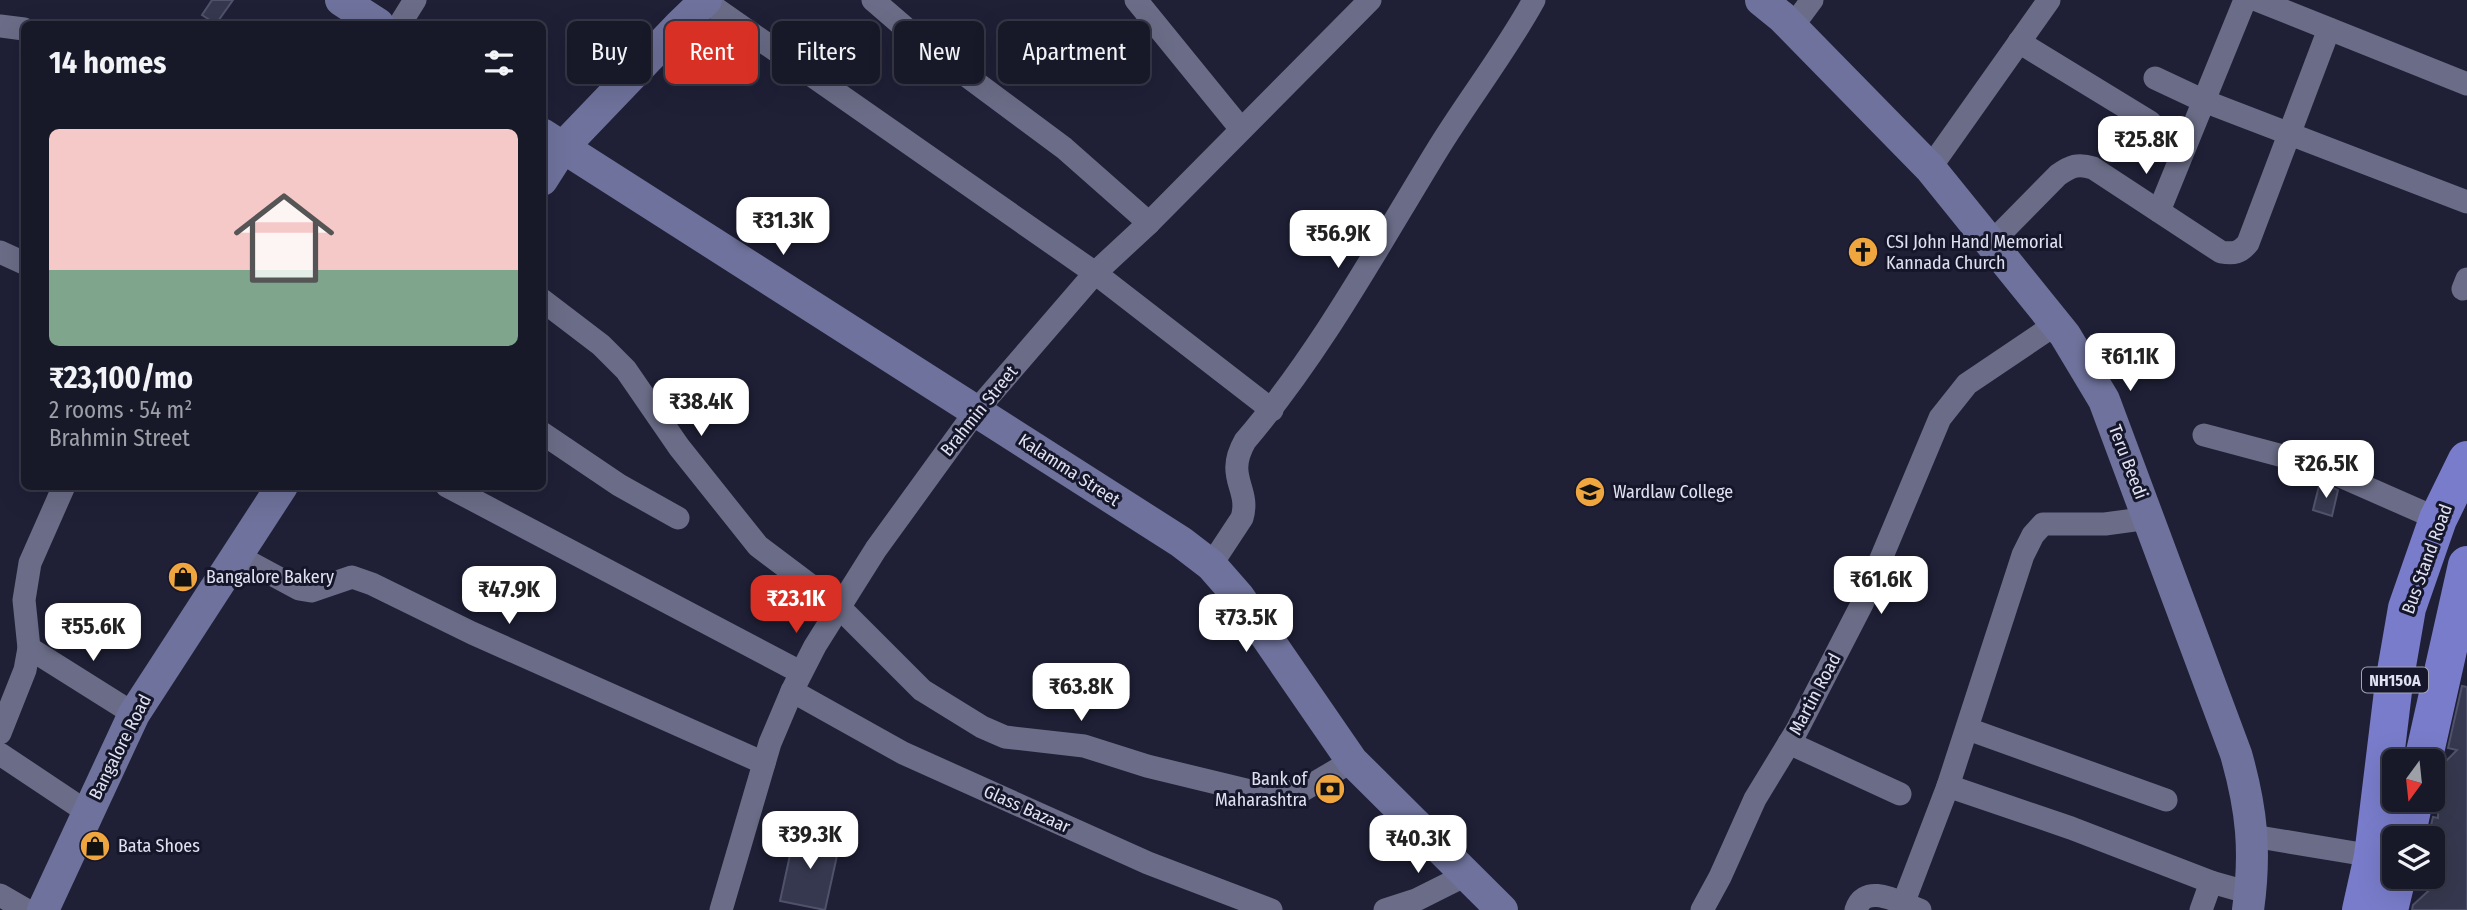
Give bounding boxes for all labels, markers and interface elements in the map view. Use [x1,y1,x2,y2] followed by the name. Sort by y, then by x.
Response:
[567,21,651,84] chip: Buy
[665,21,758,84] chip: Rent
[772,21,880,84] chip: Filters
[894,21,984,84] chip: New
[998,21,1150,84] chip: Apartment
[480,44,518,82] icon: filters
[49,45,166,81] text: 14 homes
[2089,116,2203,176] pin: ₹25.8K
[2114,125,2178,153] text: ₹25.8K
[221,175,347,301] icon: home
[726,198,840,257] pin: ₹31.3K
[752,206,814,234] text: ₹31.3K
[1281,210,1395,270] pin: ₹56.9K
[1306,219,1370,247] text: ₹56.9K
[1886,231,2063,274] place label: CSI John Hand Memorial Kannada Church
[1846,235,1880,269] church icon: CSI John Hand Memorial Kannada Church
[2073,334,2187,393] pin: ₹61.1K
[2101,342,2159,370] text: ₹61.1K
[49,360,193,396] text: ₹23,100/mo
[936,361,1022,461] street label: Brahmin Street
[644,378,758,438] pin: ₹38.4K
[669,387,733,415] text: ₹38.4K
[49,396,192,424] text: 2 rooms · 54 m²
[2104,422,2152,502] street label: Teru Beedi
[49,424,190,452] text: Brahmin Street
[1014,429,1124,511] street label: Kalamma Street
[2269,440,2383,500] pin: ₹26.5K
[2294,449,2358,477] text: ₹26.5K
[1573,475,1607,509] school or university icon: Wardlaw College
[1613,481,1733,503] place label: Wardlaw College
[2397,501,2457,617] street label: Bus Stand Road
[1824,556,1938,616] pin: ₹61.6K
[166,560,200,594] shop icon: Bangalore Bakery
[1850,565,1912,593] text: ₹61.6K
[206,566,334,588] place label: Bangalore Bakery
[452,566,566,626] pin: ₹47.9K
[478,575,540,603] text: ₹47.9K
[739,576,853,635] pin: ₹23.1K
[767,584,825,612] text: ₹23.1K
[1189,594,1303,654] pin: ₹73.5K
[1215,603,1277,631] text: ₹73.5K
[36,604,150,663] pin: ₹55.6K
[61,612,125,640] text: ₹55.6K
[1784,649,1846,739] street label: Martin Road
[1024,664,1138,723] pin: ₹63.8K
[2362,667,2428,692] road number: NH150A
[1049,672,1113,700] text: ₹63.8K
[84,691,156,803] street label: Bangalore Road
[2382,749,2445,812] north arrow
[2382,749,2445,889] map controls
[1215,768,1308,811] place label: Bank of Maharashtra
[1313,772,1347,806] bank icon: Bank of Maharashtra
[980,780,1074,838] street label: Glass Bazaar
[753,812,867,871] pin: ₹39.3K
[1361,816,1475,875] pin: ₹40.3K
[778,820,842,848] text: ₹39.3K
[1385,824,1451,852] text: ₹40.3K
[2382,826,2445,889] button: layers
[78,829,112,863] shop icon: Bata Shoes
[118,835,200,857] place label: Bata Shoes

